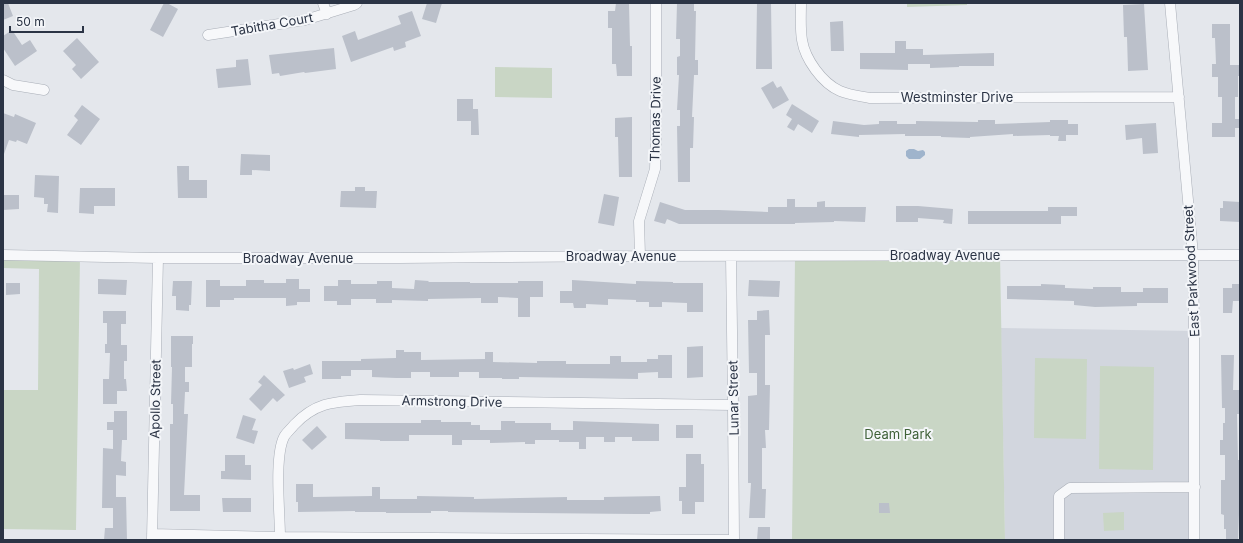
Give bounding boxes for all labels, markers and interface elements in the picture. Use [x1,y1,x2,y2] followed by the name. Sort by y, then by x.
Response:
[10,8,83,34] scale bar
[230,9,314,39] street label: Tabitha Court
[16,14,45,29] text: 50 m
[646,76,664,162] street label: Thomas Drive
[901,89,1013,105] street label: Westminster Drive
[1180,205,1202,337] street label: East Parkwood Street
[890,247,1000,263] street label: Broadway Avenue
[566,248,676,264] street label: Broadway Avenue
[243,250,353,266] street label: Broadway Avenue
[146,359,164,439] street label: Apollo Street
[724,360,742,436] street label: Lunar Street
[402,392,502,410] street label: Armstrong Drive
[864,426,932,442] park label: Deam Park

